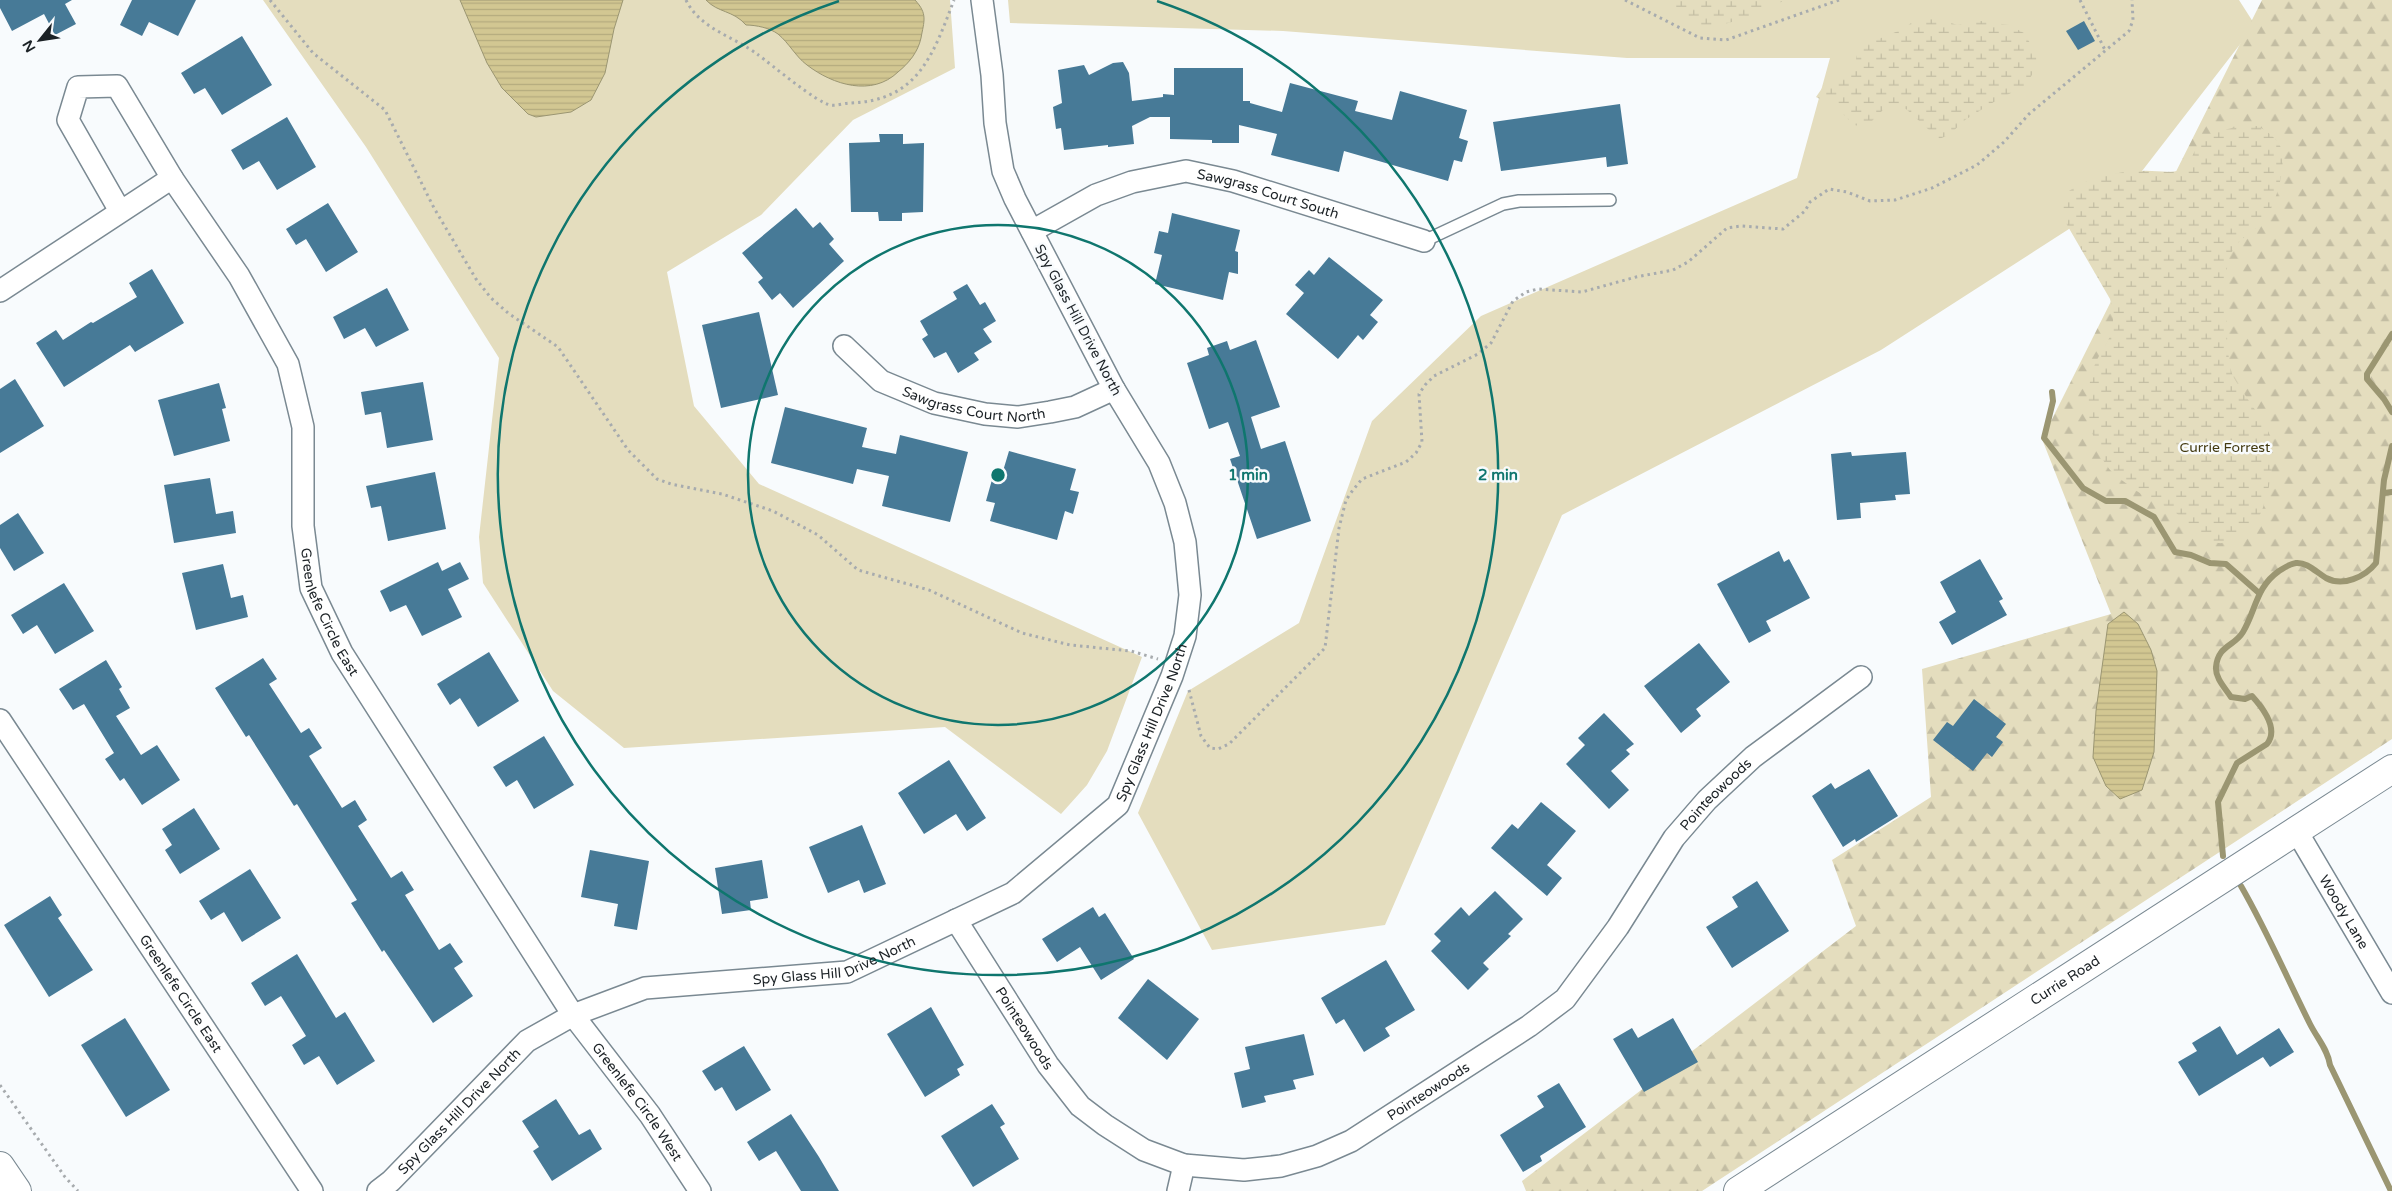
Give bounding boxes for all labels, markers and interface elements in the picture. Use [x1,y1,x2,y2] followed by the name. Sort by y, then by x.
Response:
[15,15,65,65] north arrow
[19,37,39,55] text: N
[1196,165,1341,222] street label: Sawgrass Court South
[1031,241,1125,399] street label: Spy Glass Hill Drive North
[900,382,1047,425] street label: Sawgrass Court North
[2180,439,2271,456] park label: Currie Forrest
[989,466,1007,484] centre of rings
[1228,466,1268,484] text: 1 min
[1478,466,1518,484] text: 2 min
[297,547,363,680] street label: Greenlefe Circle East
[1112,641,1191,804] street label: Spy Glass Hill Drive North
[1676,754,1755,834] street label: Pointeowoods
[2316,872,2373,952] street label: Woody Lane
[136,931,227,1056] street label: Greenlefe Circle East
[752,932,918,988] street label: Spy Glass Hill Drive North
[2027,951,2103,1009] street label: Currie Road
[992,983,1057,1073] street label: Pointeowoods
[589,1039,687,1165] street label: Greenlefe Circle West
[394,1044,524,1178] street label: Spy Glass Hill Drive North
[1384,1058,1473,1124] street label: Pointeowoods

